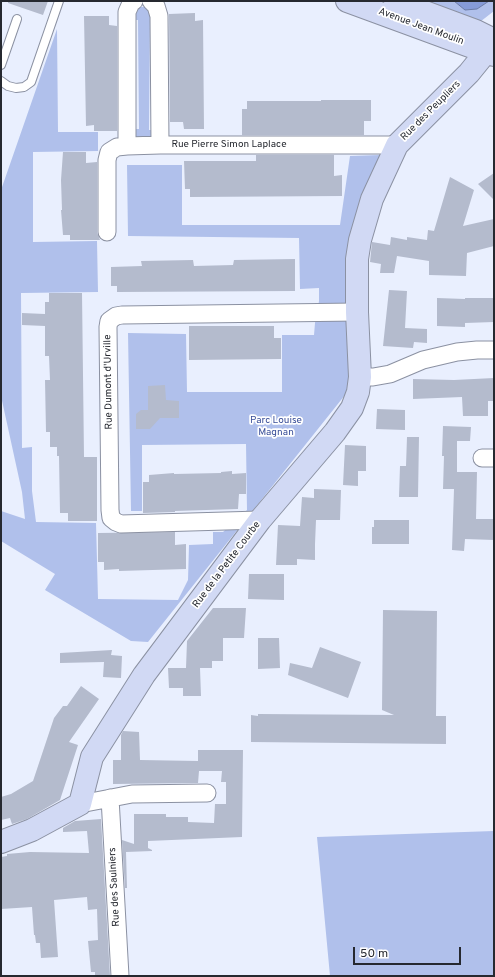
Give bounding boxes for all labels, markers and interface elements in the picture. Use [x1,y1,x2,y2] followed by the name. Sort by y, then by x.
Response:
[377,6,465,48] street label: Avenue Jean Moulin
[398,78,464,144] street label: Rue des Peupliers
[171,139,287,151] street label: Rue Pierre Simon Laplace
[102,334,116,430] street label: Rue Dumont d'Urville
[250,415,302,438] park label: Parc Louise Magnan
[191,519,263,611] street label: Rue de la Petite Courbe
[107,847,123,927] street label: Rue des Saulniers
[355,939,463,965] scale bar
[360,946,388,962] text: 50 m

